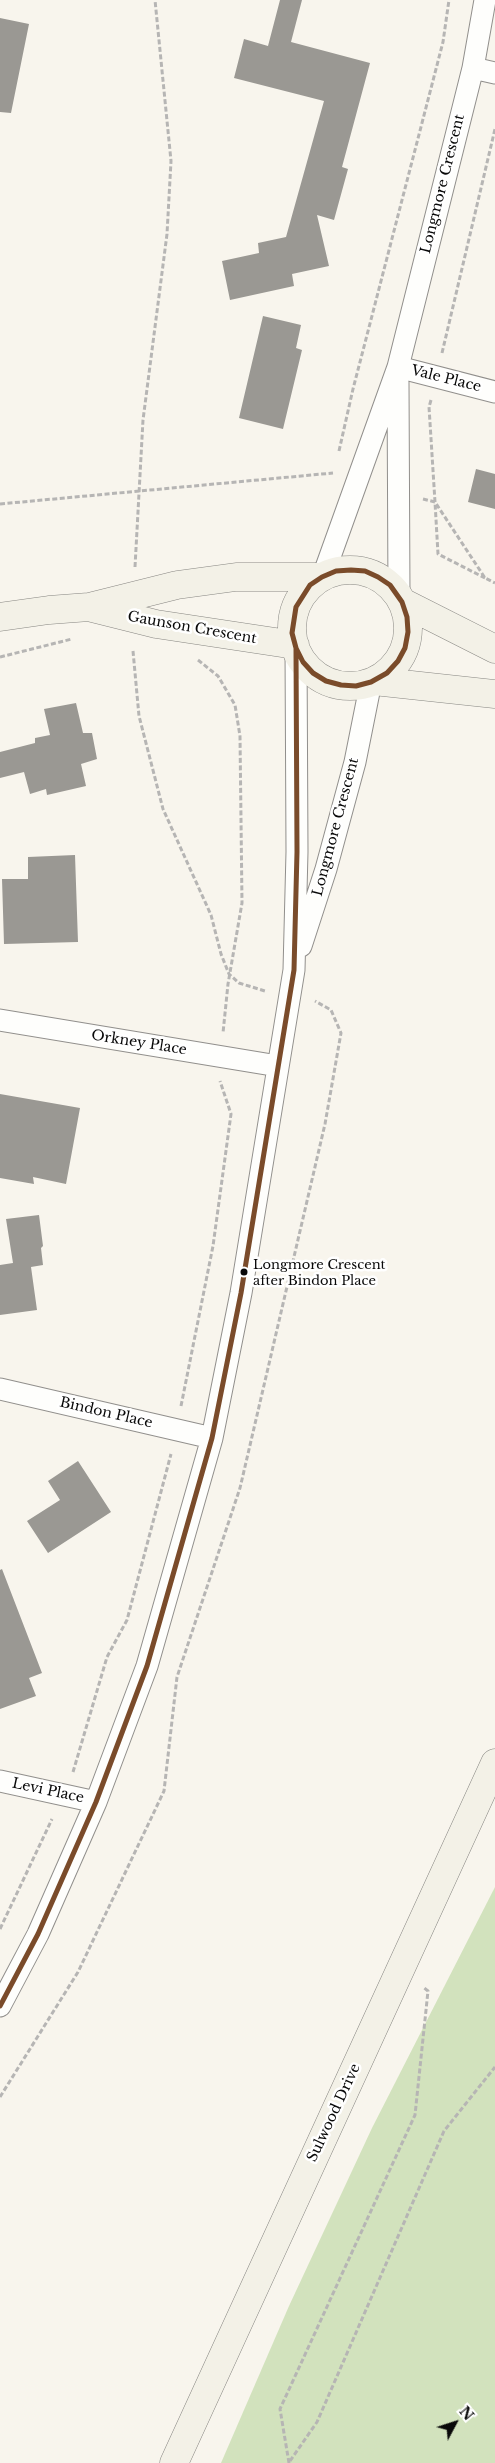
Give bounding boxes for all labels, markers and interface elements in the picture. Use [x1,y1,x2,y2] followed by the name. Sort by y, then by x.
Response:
[418,113,468,255] street label: Longmore Crescent
[409,362,483,396] street label: Vale Place
[126,608,258,648] street label: Gaunson Crescent
[309,756,363,898] street label: Longmore Crescent
[90,1027,188,1059] street label: Orkney Place
[253,1257,386,1288] place label: Longmore Crescent after Bindon Place
[239,1267,249,1277] marker: Longmore Crescent after Bindon Place
[58,1394,154,1432] street label: Bindon Place
[11,1775,85,1807] street label: Levi Place
[304,2061,364,2165] street label: Sulwood Drive
[430,2398,480,2448] north arrow
[455,2403,478,2424] text: N

